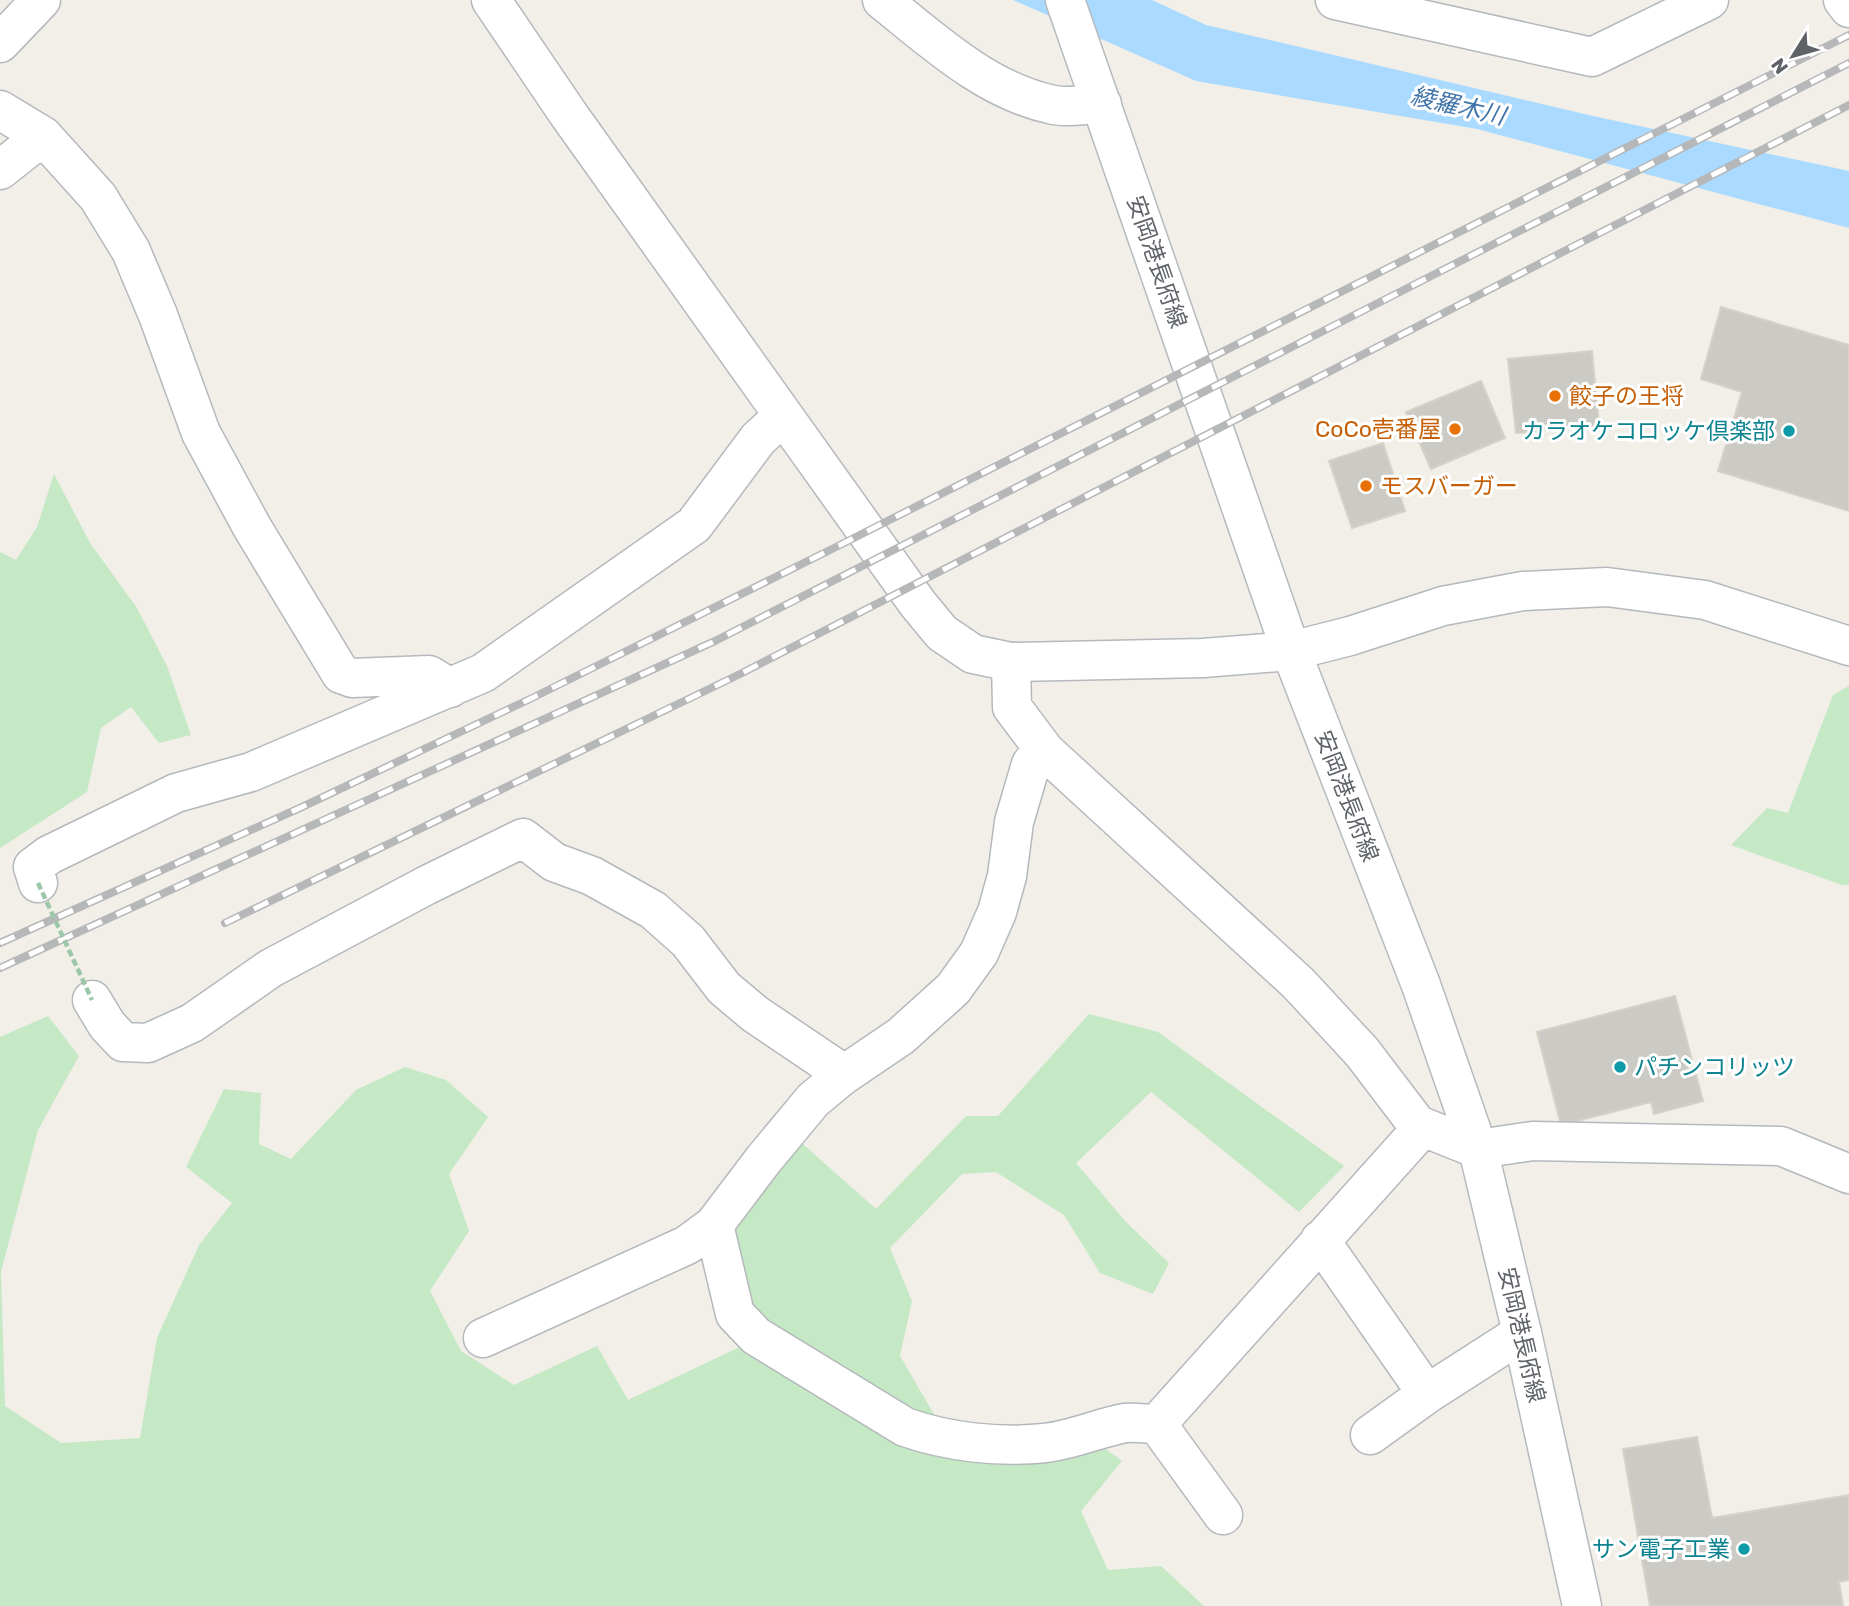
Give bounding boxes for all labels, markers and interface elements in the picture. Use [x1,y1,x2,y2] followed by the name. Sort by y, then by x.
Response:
[1758,21,1828,91] north arrow
[1767,54,1793,78] text: N
[1408,82,1511,131] water label: 綾羅木川
[1121,192,1193,332] street label: 安岡港長府線
[1569,382,1684,410] place label: 餃子の王将
[1547,388,1563,404] marker: 餃子の王将
[1315,415,1441,443] place label: CoCo壱番屋
[1522,417,1775,445] place label: カラオケコロッケ倶楽部
[1447,421,1463,437] marker: CoCo壱番屋
[1781,423,1797,439] marker: カラオケコロッケ倶楽部
[1380,472,1518,500] place label: モスバーガー
[1358,478,1374,494] marker: モスバーガー
[1309,727,1385,865] street label: 安岡港長府線
[1634,1053,1795,1081] place label: パチンコリッツ
[1612,1059,1628,1075] marker: パチンコリッツ
[1493,1265,1551,1405] street label: 安岡港長府線
[1592,1535,1730,1563] place label: サン電子工業
[1736,1541,1752,1557] marker: サン電子工業

